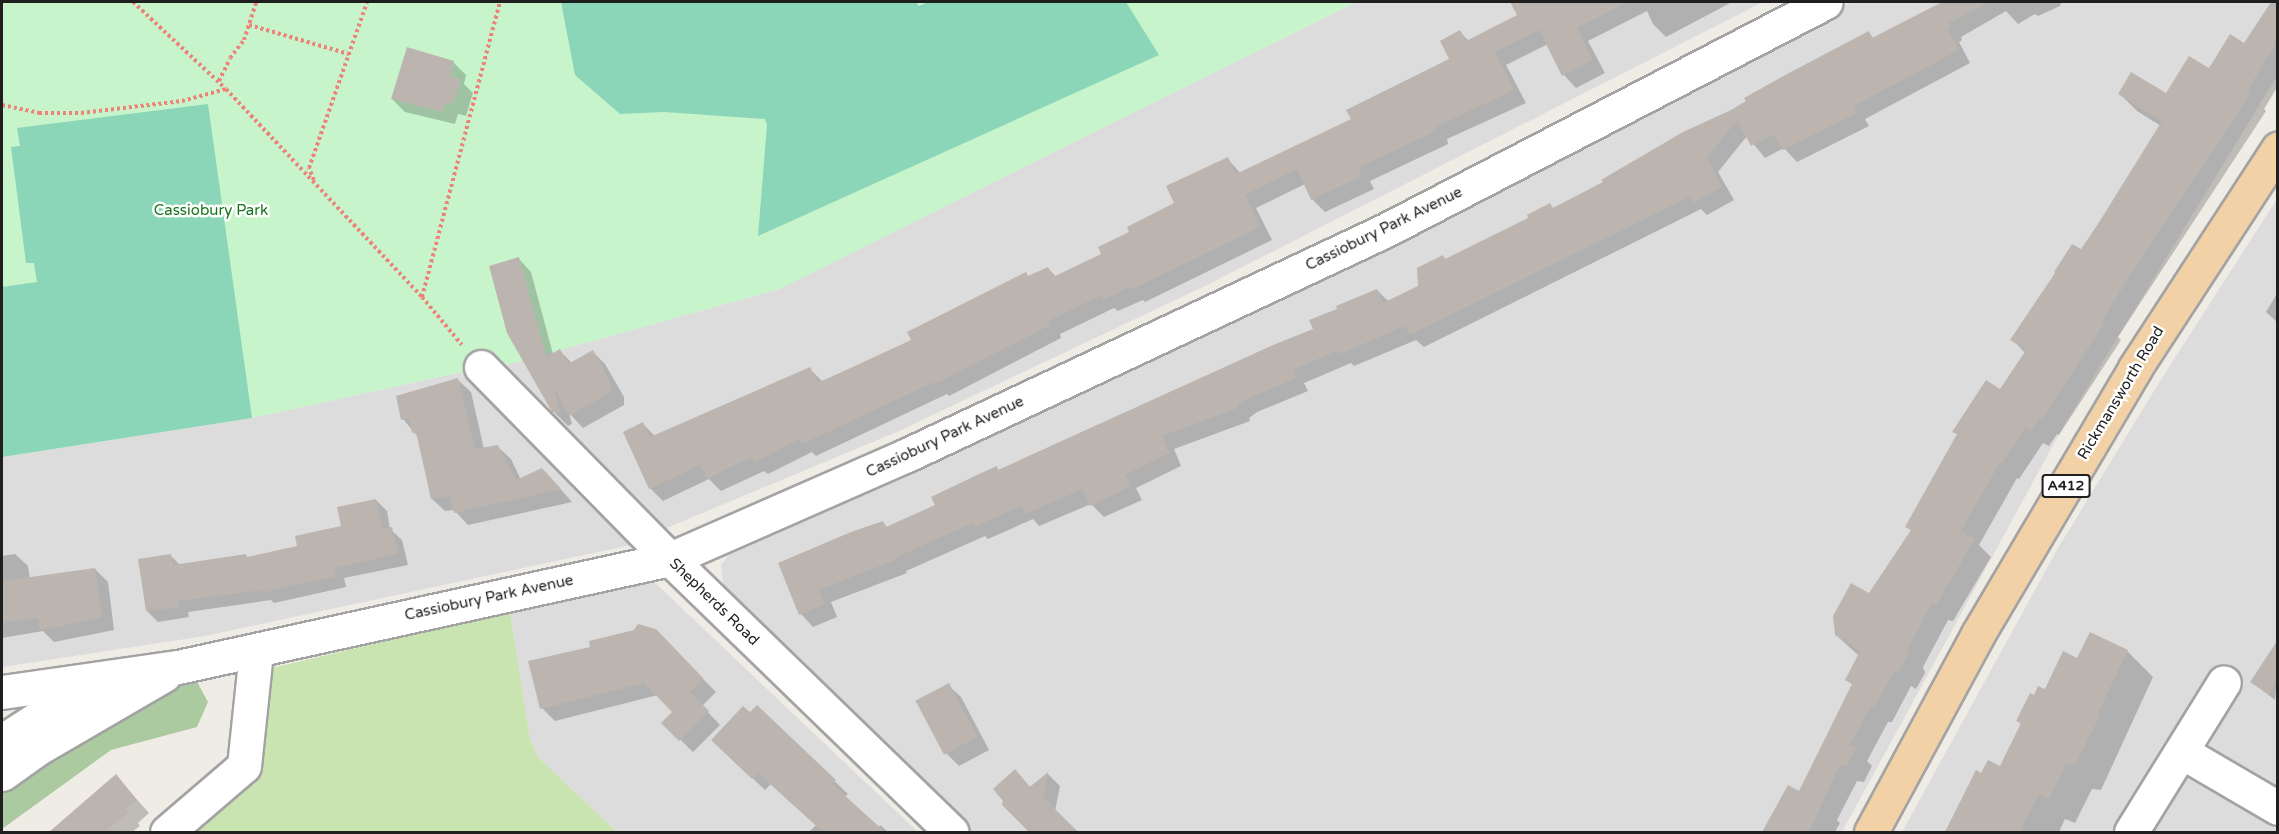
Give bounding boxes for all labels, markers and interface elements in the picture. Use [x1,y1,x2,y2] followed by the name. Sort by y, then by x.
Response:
[1303,183,1465,275] street label: Cassiobury Park Avenue
[154,202,268,220] park label: Cassiobury Park
[2074,323,2168,463] street label: Rickmansworth Road
[863,392,1027,482] street label: Cassiobury Park Avenue
[2040,475,2092,497] road number: A412
[665,555,763,649] street label: Shepherds Road
[403,571,575,625] street label: Cassiobury Park Avenue

